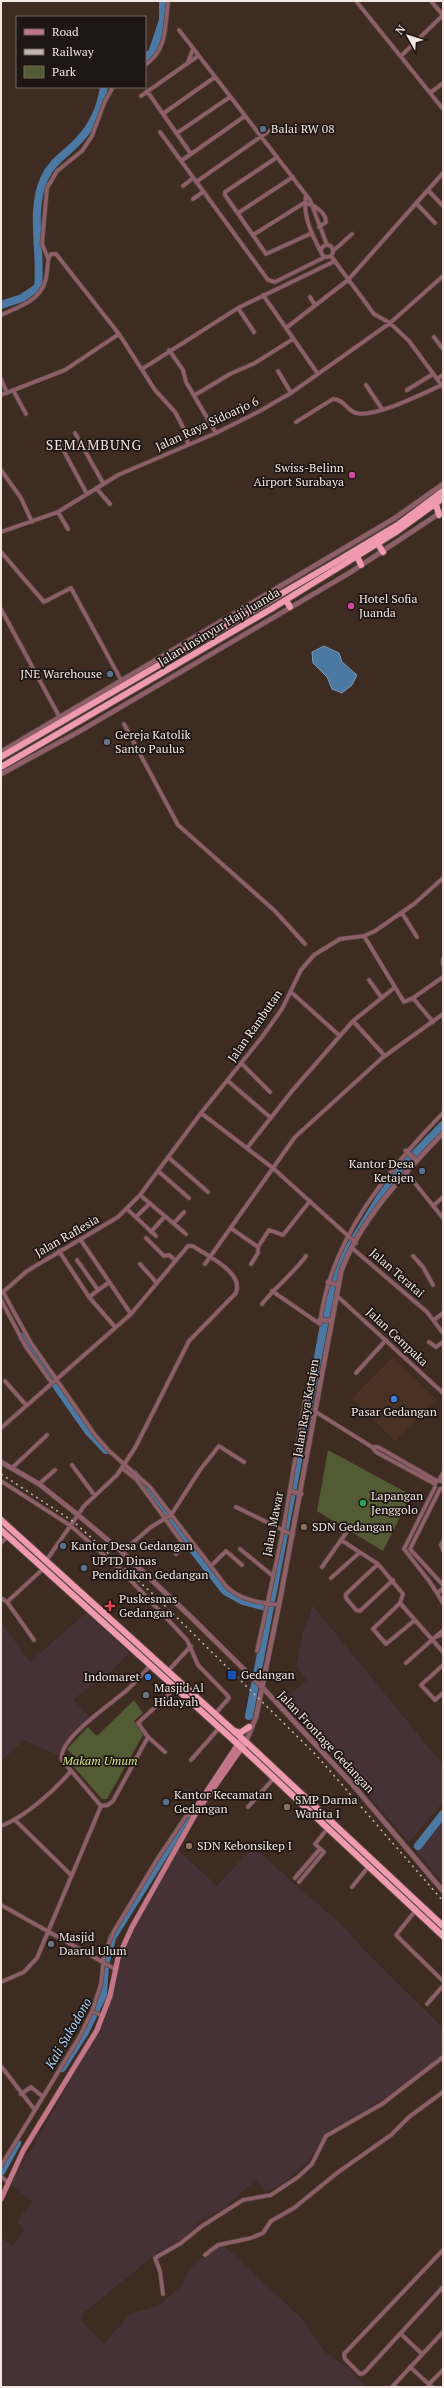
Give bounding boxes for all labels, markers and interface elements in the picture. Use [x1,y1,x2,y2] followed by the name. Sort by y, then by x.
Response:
[16,16,146,88] legend
[388,16,428,56] north arrow
[392,22,409,37] text: N
[52,24,79,39] text: Road
[52,44,95,59] text: Railway
[52,64,77,79] text: Park
[271,121,335,136] place label: Balai RW 08
[258,124,268,134] marker: Balai RW 08
[153,393,261,454] street label: Jalan Raya Sidoarjo 6
[46,435,142,454] district label: SEMAMBUNG
[253,460,344,489] place label: Swiss-Belinn Airport Surabaya
[347,470,357,480] marker: Swiss-Belinn Airport Surabaya
[155,584,282,669] street label: Jalan Insinyur Haji Juanda
[359,591,418,620] place label: Hotel Sofia Juanda
[346,601,356,611] marker: Hotel Sofia Juanda
[20,666,102,681] place label: JNE Warehouse
[105,669,115,679] marker: JNE Warehouse
[115,727,191,756] place label: Gereja Katolik Santo Paulus
[102,737,112,747] marker: Gereja Katolik Santo Paulus
[224,987,285,1065] street label: Jalan Rambutan
[349,1156,414,1185] place label: Kantor Desa Ketajen
[417,1166,427,1176] marker: Kantor Desa Ketajen
[32,1211,102,1260] street label: Jalan Raflesia
[367,1245,428,1301] street label: Jalan Teratai
[363,1304,431,1369] street label: Jalan Cempaka
[290,1358,321,1458] street label: Jalan Raya Ketajen
[389,1394,399,1404] marker: Pasar Gedangan
[351,1404,437,1419] place label: Pasar Gedangan
[371,1488,423,1517] place label: Lapangan Jenggolo
[259,1490,286,1558] street label: Jalan Mawar
[358,1498,368,1508] marker: Lapangan Jenggolo
[312,1519,392,1534] place label: SDN Gedangan
[299,1522,309,1532] marker: SDN Gedangan
[71,1538,193,1553] place label: Kantor Desa Gedangan
[58,1541,68,1551] marker: Kantor Desa Gedangan
[92,1553,208,1582] place label: UPTD Dinas Pendidikan Gedangan
[79,1563,89,1573] marker: UPTD Dinas Pendidikan Gedangan
[119,1591,177,1620] place label: Puskesmas Gedangan
[104,1600,116,1612] marker: Puskesmas Gedangan
[241,1667,295,1682] place label: Gedangan
[84,1669,141,1684] place label: Indomaret
[226,1669,238,1681] marker: Gedangan
[143,1672,153,1682] marker: Indomaret
[154,1680,204,1709] place label: Masjid Al Hidayah
[275,1687,378,1796] street label: Jalan Frontage Gedangan
[141,1690,151,1700] marker: Masjid Al Hidayah
[62,1753,137,1768] park label: Makam Umum
[174,1787,272,1816] place label: Kantor Kecamatan Gedangan
[295,1792,358,1821] place label: SMP Darma Wanita I
[161,1797,171,1807] marker: Kantor Kecamatan Gedangan
[282,1802,292,1812] marker: SMP Darma Wanita I
[197,1838,292,1853] place label: SDN Kebonsikep I
[184,1841,194,1851] marker: SDN Kebonsikep I
[59,1929,127,1958] place label: Masjid Daarul Ulum
[46,1939,56,1949] marker: Masjid Daarul Ulum
[40,1994,96,2073] water label: Kali Sukodono

